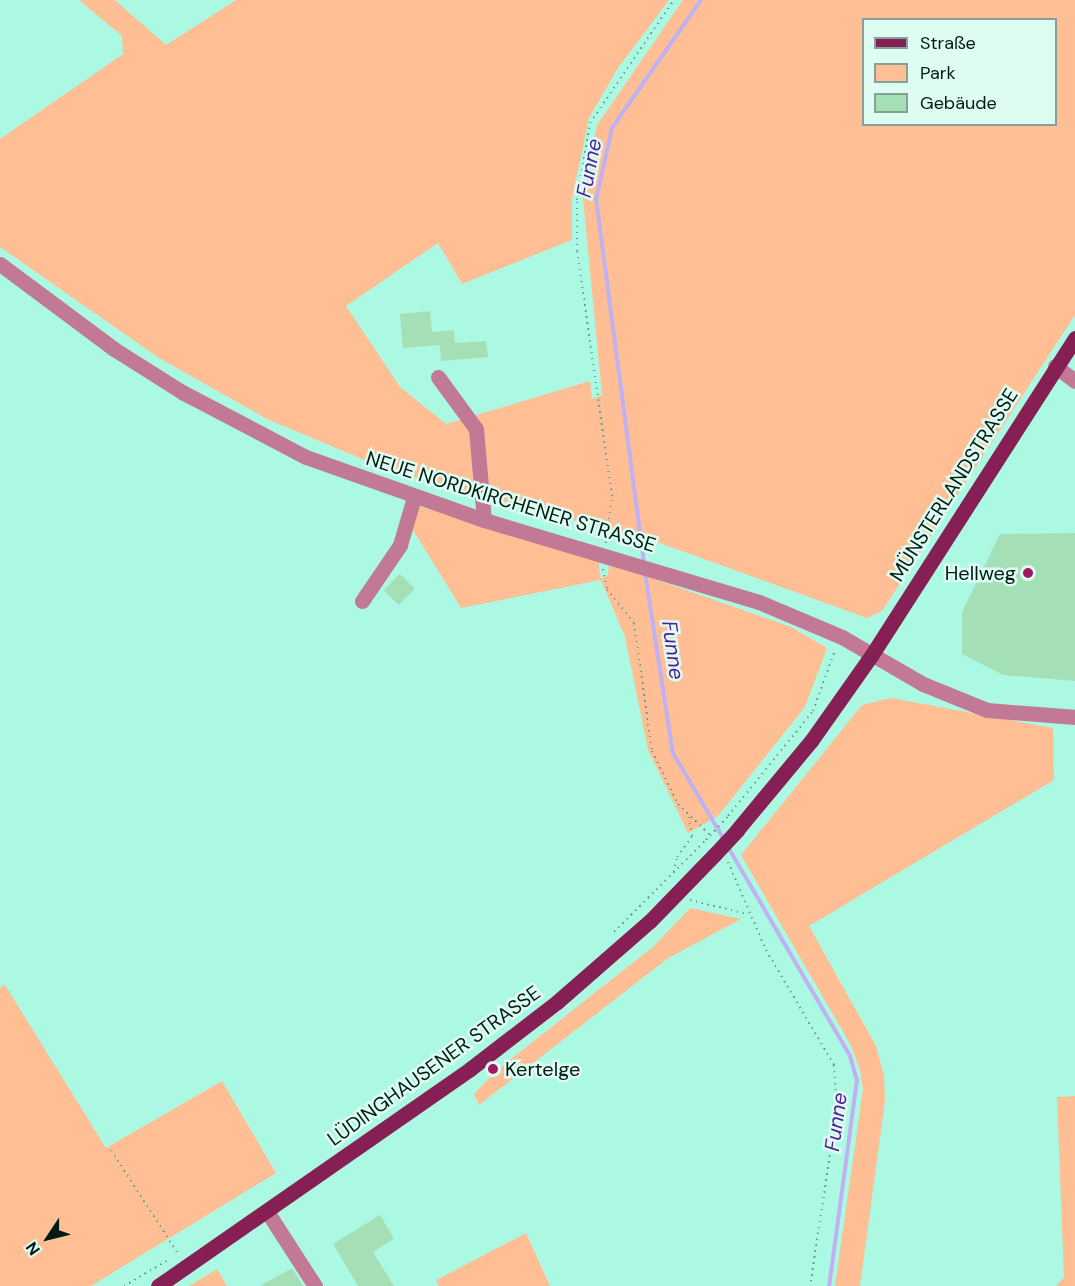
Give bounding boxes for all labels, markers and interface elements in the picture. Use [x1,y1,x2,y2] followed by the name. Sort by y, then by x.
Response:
[862,18,1057,126] legend
[920,31,976,55] text: Straße
[920,61,956,85] text: Park
[920,91,997,115] text: Gebäude
[571,137,607,199] water label: Funne
[885,384,1023,586] street label: MÜNSTERLANDSTRASSE
[363,446,659,558] street label: NEUE NORDKIRCHENER STRASSE
[945,561,1016,585] place label: Hellweg
[1021,566,1035,580] marker: Hellweg
[656,619,690,681] water label: Funne
[323,981,545,1151] street label: LÜDINGHAUSENER STRASSE
[505,1057,580,1081] place label: Kertelge
[486,1062,500,1076] marker: Kertelge
[819,1091,853,1153] water label: Funne
[18,1208,78,1268] north arrow
[21,1238,45,1259] text: N

